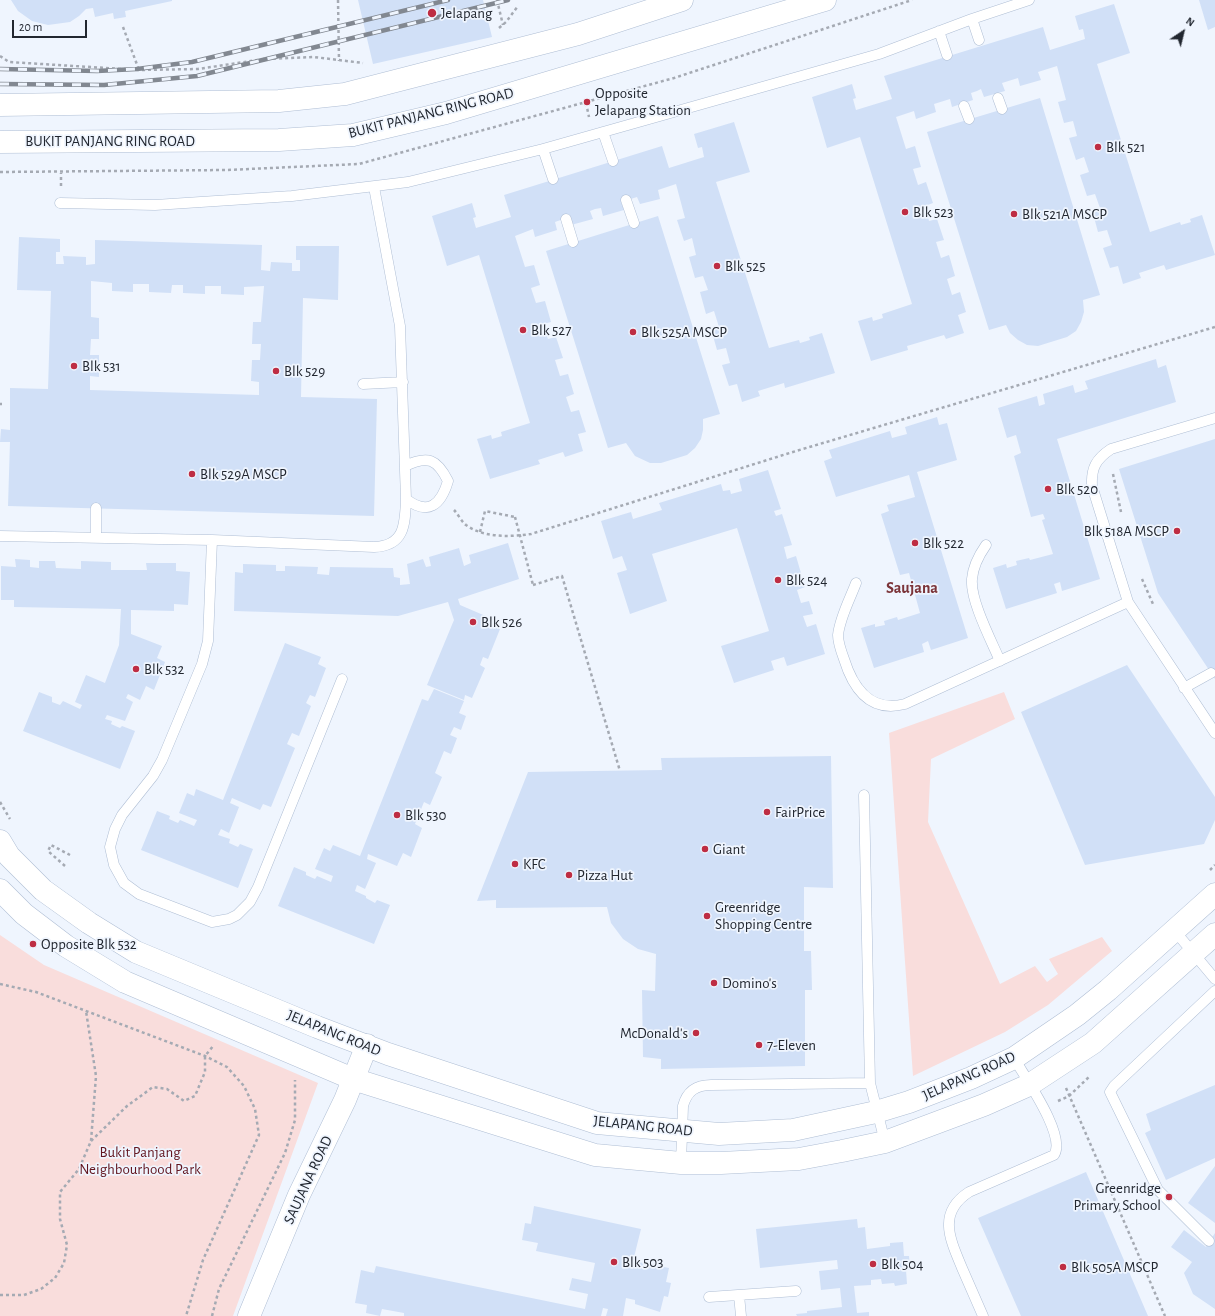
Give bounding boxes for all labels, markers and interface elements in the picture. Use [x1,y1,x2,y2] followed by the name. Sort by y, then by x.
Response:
[441,4,492,22] place label: Jelapang
[426,7,438,19] marker: Jelapang
[14,12,89,38] scale bar
[1163,12,1203,52] north arrow
[1184,15,1196,28] text: N
[19,21,42,33] text: 20 m
[346,84,516,142] street label: BUKIT PANJANG RING ROAD
[595,84,691,119] place label: Opposite Jelapang Station
[582,97,592,107] marker: Opposite Jelapang Station
[25,132,195,150] street label: BUKIT PANJANG RING ROAD
[1106,138,1145,156] place label: Blk 521
[1093,142,1103,152] marker: Blk 521
[913,203,953,221] place label: Blk 523
[1022,205,1107,223] place label: Blk 521A MSCP
[900,207,910,217] marker: Blk 523
[1009,209,1019,219] marker: Blk 521A MSCP
[725,257,765,275] place label: Blk 525
[712,261,722,271] marker: Blk 525
[531,321,571,339] place label: Blk 527
[641,323,727,341] place label: Blk 525A MSCP
[518,325,528,335] marker: Blk 527
[628,327,638,337] marker: Blk 525A MSCP
[82,357,121,375] place label: Blk 531
[69,361,79,371] marker: Blk 531
[284,362,325,380] place label: Blk 529
[271,366,281,376] marker: Blk 529
[200,465,287,483] place label: Blk 529A MSCP
[187,469,197,479] marker: Blk 529A MSCP
[1056,480,1098,498] place label: Blk 520
[1043,484,1053,494] marker: Blk 520
[1084,522,1169,540] place label: Blk 518A MSCP
[1172,526,1182,536] marker: Blk 518A MSCP
[923,534,964,552] place label: Blk 522
[910,538,920,548] marker: Blk 522
[786,571,827,589] place label: Blk 524
[773,575,783,585] marker: Blk 524
[886,578,938,598] district label: Saujana
[481,613,522,631] place label: Blk 526
[468,617,478,627] marker: Blk 526
[144,660,184,678] place label: Blk 532
[131,664,141,674] marker: Blk 532
[775,803,825,821] place label: FairPrice
[405,806,446,824] place label: Blk 530
[762,807,772,817] marker: FairPrice
[392,810,402,820] marker: Blk 530
[713,840,745,858] place label: Giant
[700,844,710,854] marker: Giant
[523,855,545,873] place label: KFC
[510,859,520,869] marker: KFC
[577,866,633,884] place label: Pizza Hut
[564,870,574,880] marker: Pizza Hut
[715,898,812,933] place label: Greenridge Shopping Centre
[702,911,712,921] marker: Greenridge Shopping Centre
[41,935,137,953] place label: Opposite Blk 532
[28,939,38,949] marker: Opposite Blk 532
[722,974,777,992] place label: Domino's
[709,978,719,988] marker: Domino's
[284,1006,384,1060] street label: JELAPANG ROAD
[620,1024,688,1042] place label: McDonald's
[691,1028,701,1038] marker: McDonald's
[767,1036,816,1054] place label: 7-Eleven
[754,1040,764,1050] marker: 7-Eleven
[920,1047,1018,1105] street label: JELAPANG ROAD
[592,1112,694,1140] street label: JELAPANG ROAD
[280,1133,336,1227] street label: SAUJANA ROAD
[79,1143,201,1178] park label: Bukit Panjang Neighbourhood Park
[1073,1179,1161,1214] place label: Greenridge Primary School
[1164,1192,1174,1202] marker: Greenridge Primary School
[622,1253,663,1271] place label: Blk 503
[881,1255,923,1273] place label: Blk 504
[609,1257,619,1267] marker: Blk 503
[1071,1258,1158,1276] place label: Blk 505A MSCP
[868,1259,878,1269] marker: Blk 504
[1058,1262,1068,1272] marker: Blk 505A MSCP

